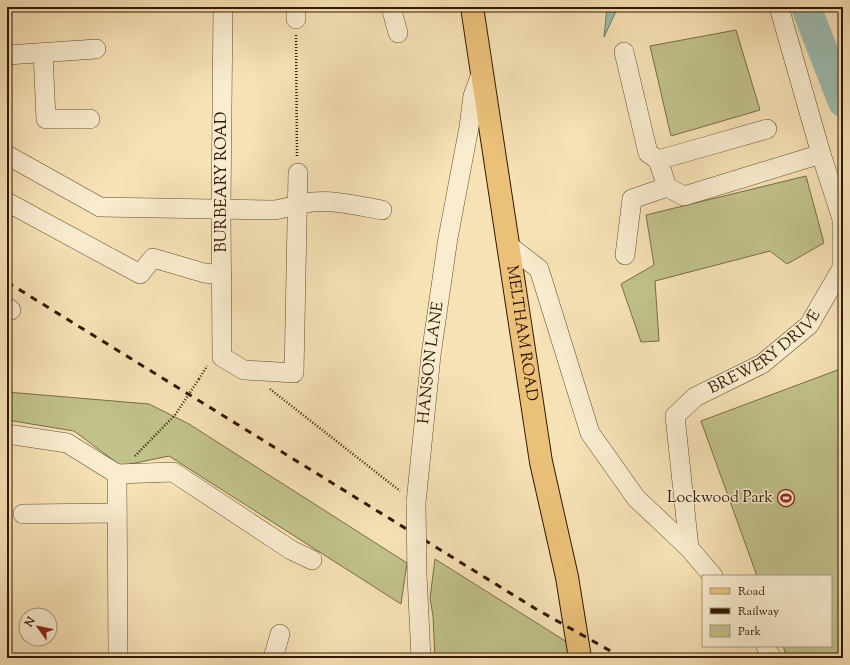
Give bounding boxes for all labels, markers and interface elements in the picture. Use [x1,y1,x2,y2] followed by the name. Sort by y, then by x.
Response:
[211,111,234,253] street label: BURBEARY ROAD
[500,264,543,403] street label: MELTHAM ROAD
[413,300,450,425] street label: HANSON LANE
[705,306,827,400] street label: BREWERY DRIVE
[667,487,773,510] place label: Lockwood Park
[776,488,796,508] sports icon: Lockwood Park
[702,575,832,647] legend
[738,583,765,601] text: Road
[738,603,779,621] text: Railway
[18,607,58,647] north arrow
[21,614,40,631] text: N
[738,623,761,641] text: Park

